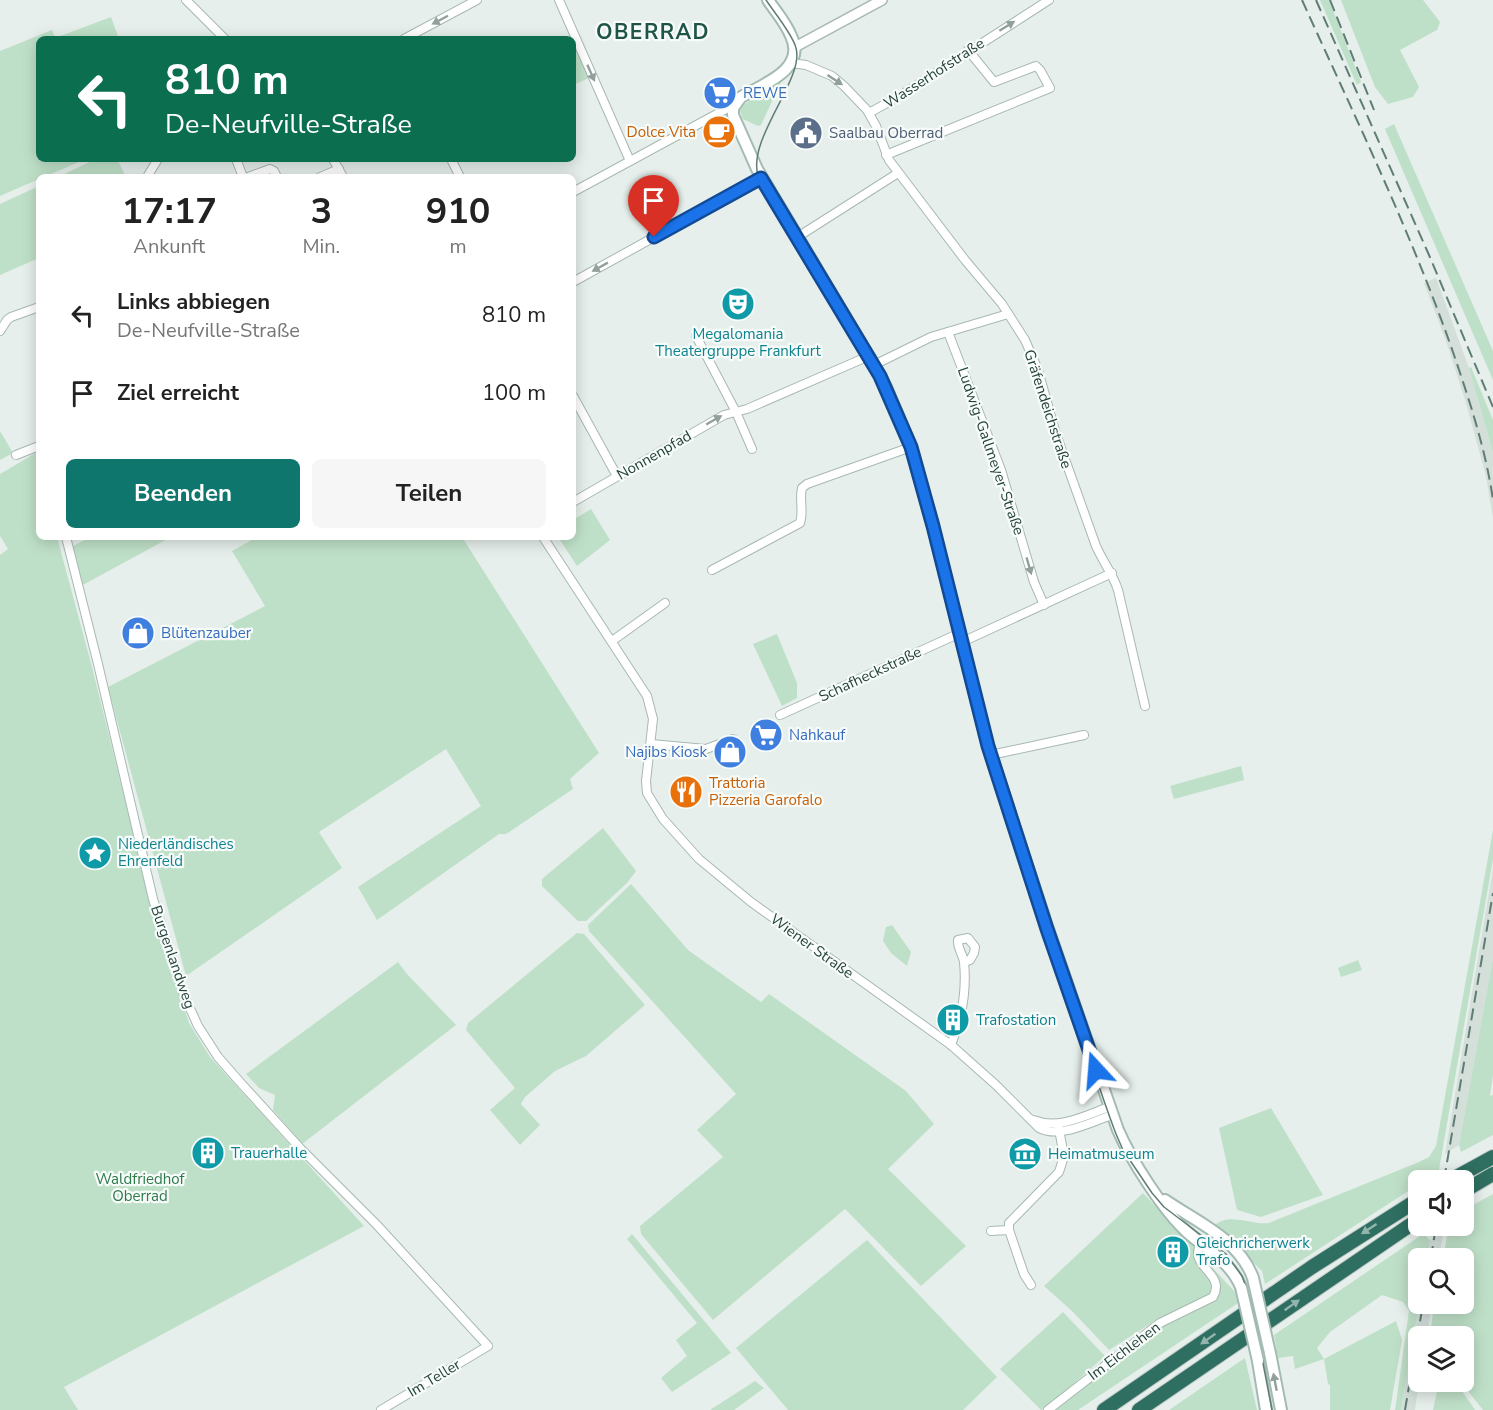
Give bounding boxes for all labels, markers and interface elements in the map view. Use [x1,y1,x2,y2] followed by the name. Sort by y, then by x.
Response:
[432,15,449,24] one-way arrow
[596,18,710,46] district label: OBERRAD
[999,20,1015,32] one-way arrow
[880,33,988,113] street label: Wasserhofstraße
[165,52,289,109] text: 810 m
[66,60,144,138] icon: left
[586,64,596,82] one-way arrow
[827,74,844,85] one-way arrow
[702,75,738,111] supermarket icon: REWE
[743,83,787,103] place label: REWE
[165,106,412,143] text: De-Neufville-Straße
[701,114,737,150] cafe icon: Dolce Vita
[788,115,824,151] public building icon: Saalbau Oberrad
[627,122,696,142] place label: Dolce Vita
[829,123,943,143] place label: Saalbau Oberrad
[628,175,679,237] pin
[637,184,670,217] icon: arrive
[122,187,217,236] text: 17:17
[310,187,332,236] text: 3
[426,187,490,236] text: 910
[133,233,205,260] text: Ankunft
[302,233,340,260] text: Min.
[449,233,467,260] text: m
[591,262,608,272] one-way arrow
[720,286,756,322] theatre icon: Megalomania Theatergruppe Frankfurt
[117,287,270,317] text: Links abbiegen
[66,299,99,332] icon: left
[482,300,546,330] text: 810 m
[117,317,300,344] text: De-Neufville-Straße
[655,324,822,361] place label: Megalomania Theatergruppe Frankfurt
[1019,347,1077,471] street label: Gräfendeichstraße
[953,364,1029,538] street label: Ludwig-Gallmeyer-Straße
[66,377,99,410] icon: arrive
[117,378,239,408] text: Ziel erreicht
[482,378,546,408] text: 100 m
[706,415,723,425] one-way arrow
[613,426,695,484] street label: Nonnenpfad
[66,459,300,528] button: Beenden
[312,459,546,528] button: Teilen
[1025,557,1034,575] one-way arrow
[120,615,156,651] shop icon: Blütenzauber
[161,623,252,643] place label: Blütenzauber
[815,641,925,707] street label: Schafheckstraße
[748,717,784,753] supermarket icon: Nahkauf
[789,725,846,745] place label: Nahkauf
[712,734,748,770] shop icon: Najibs Kiosk
[625,742,707,762] place label: Najibs Kiosk
[709,773,822,810] place label: Trattoria Pizzeria Garofalo
[668,774,704,810] restaurant icon: Trattoria Pizzeria Garofalo
[118,834,234,871] place label: Niederländisches Ehrenfeld
[77,835,113,871] place icon: Niederländisches Ehrenfeld
[146,903,200,1011] street label: Burgenlandweg
[766,909,858,983] street label: Wiener Straße
[935,1002,971,1038] building icon: Trafostation
[976,1010,1056,1030] place label: Trafostation
[1064,1038,1128,1102] position arrow
[190,1135,226,1171] building icon: Trauerhalle
[1007,1136,1043,1172] museum icon: Heimatmuseum
[231,1143,307,1163] place label: Trauerhalle
[1048,1144,1155,1164] place label: Heimatmuseum
[95,1169,186,1206] park label: Waldfriedhof Oberrad
[1408,1170,1474,1392] map controls
[1408,1170,1474,1236] button: sound
[1361,1224,1377,1235] one-way arrow
[1196,1233,1310,1270] place label: Gleichricherwerk Trafo
[1155,1234,1191,1270] building icon: Gleichricherwerk Trafo
[1408,1248,1474,1314] button: search
[1284,1300,1300,1311] one-way arrow
[1084,1317,1164,1385] street label: Im Eichlehen
[1408,1326,1474,1392] button: layers
[1200,1333,1216,1344] one-way arrow
[404,1354,465,1402] street label: Im Teller
[1270,1372,1279,1391] one-way arrow

